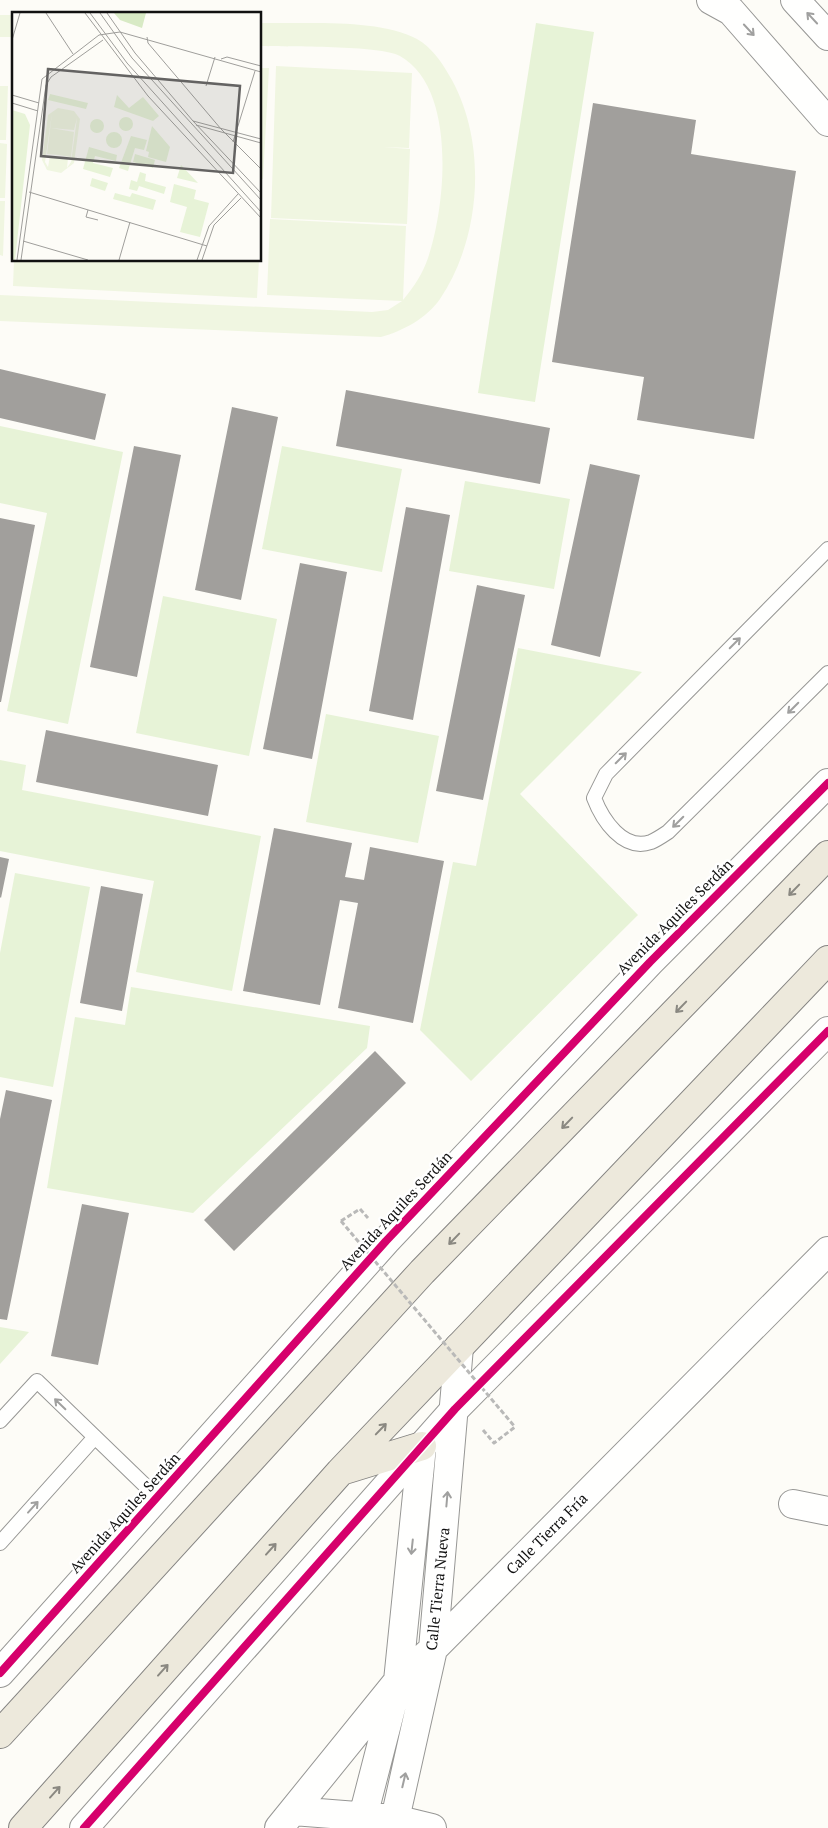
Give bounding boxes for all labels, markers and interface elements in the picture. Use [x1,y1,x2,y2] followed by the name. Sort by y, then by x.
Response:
[806,11,818,24] one-way arrow
[12,12,261,261] inset map
[743,24,755,37] one-way arrow
[729,637,741,649] one-way arrow
[788,701,800,713] one-way arrow
[615,752,627,764] one-way arrow
[672,816,684,828] one-way arrow
[612,854,737,979] street label: Avenida Aquiles Serdán
[788,884,800,896] one-way arrow
[675,1000,687,1013] one-way arrow
[561,1117,573,1129] one-way arrow
[335,1146,456,1274] street label: Avenida Aquiles Serdán
[448,1233,460,1246] one-way arrow
[54,1397,66,1410] one-way arrow
[375,1423,387,1435] one-way arrow
[65,1448,184,1577] street label: Avenida Aquiles Serdán
[501,1488,592,1578] street label: Calle Tierra Fría
[442,1492,452,1508] one-way arrow
[27,1500,38,1513] one-way arrow
[421,1526,453,1651] street label: Calle Tierra Nueva
[407,1539,417,1555] one-way arrow
[265,1542,277,1555] one-way arrow
[157,1664,169,1677] one-way arrow
[399,1773,409,1789] one-way arrow
[49,1785,61,1798] one-way arrow

